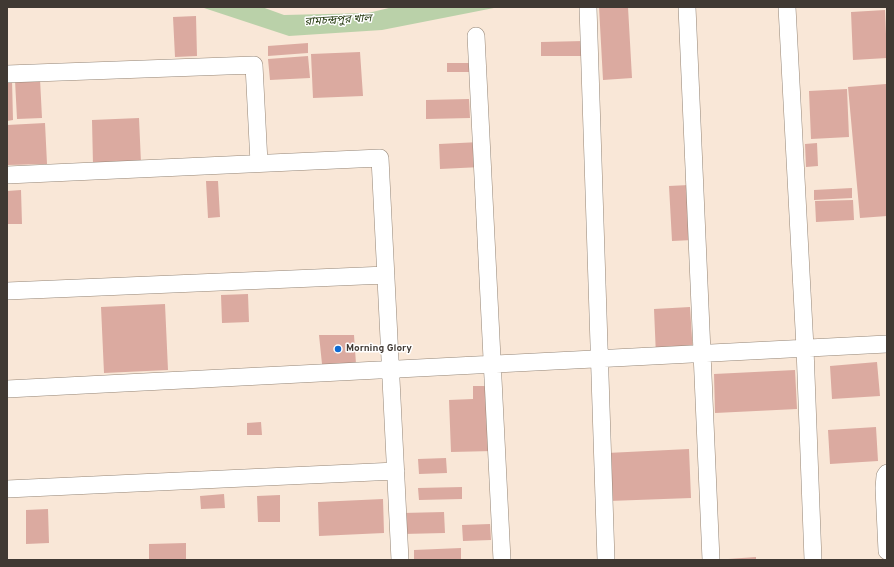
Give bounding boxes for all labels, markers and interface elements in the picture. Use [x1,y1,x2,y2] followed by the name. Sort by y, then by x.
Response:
[304,13,372,29] water label: রামচন্দ্রপুর খাল
[346,343,412,355] place label: Morning Glory
[333,344,343,354] marker: Morning Glory

